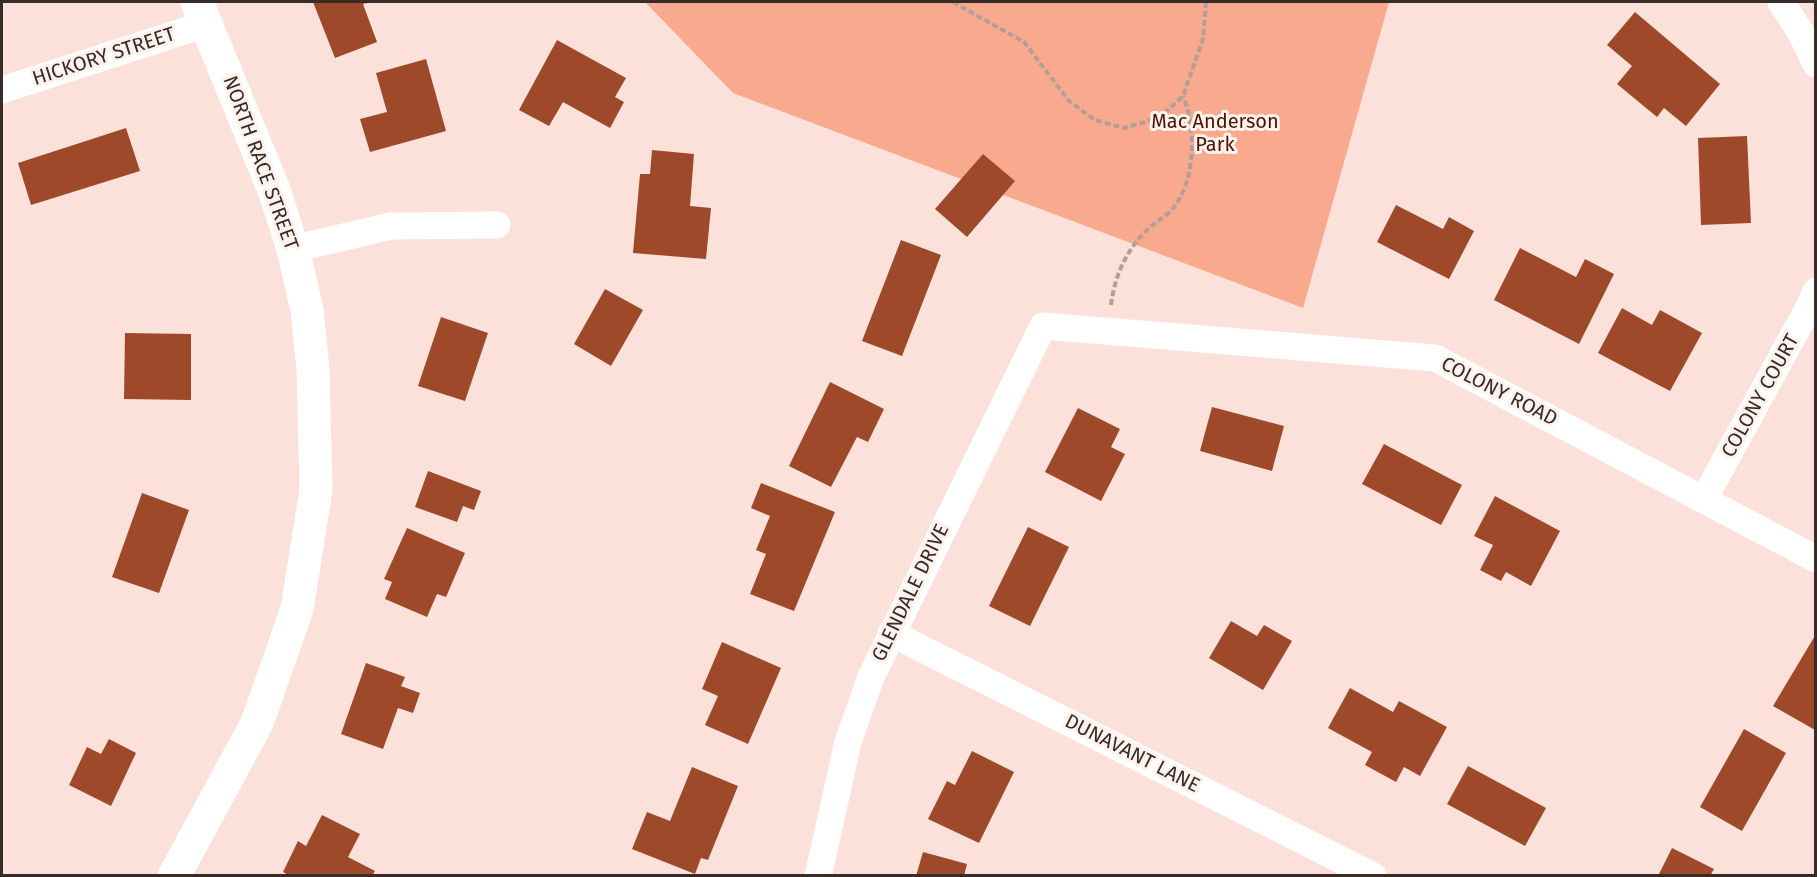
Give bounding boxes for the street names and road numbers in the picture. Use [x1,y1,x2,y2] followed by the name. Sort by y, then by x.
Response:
[30,23,178,91] street label: HICKORY STREET
[217,73,303,253] street label: NORTH RACE STREET
[1717,330,1805,462] street label: COLONY COURT
[1437,352,1561,432] street label: COLONY ROAD
[867,520,955,666] street label: GLENDALE DRIVE
[1060,710,1204,798] street label: DUNAVANT LANE

